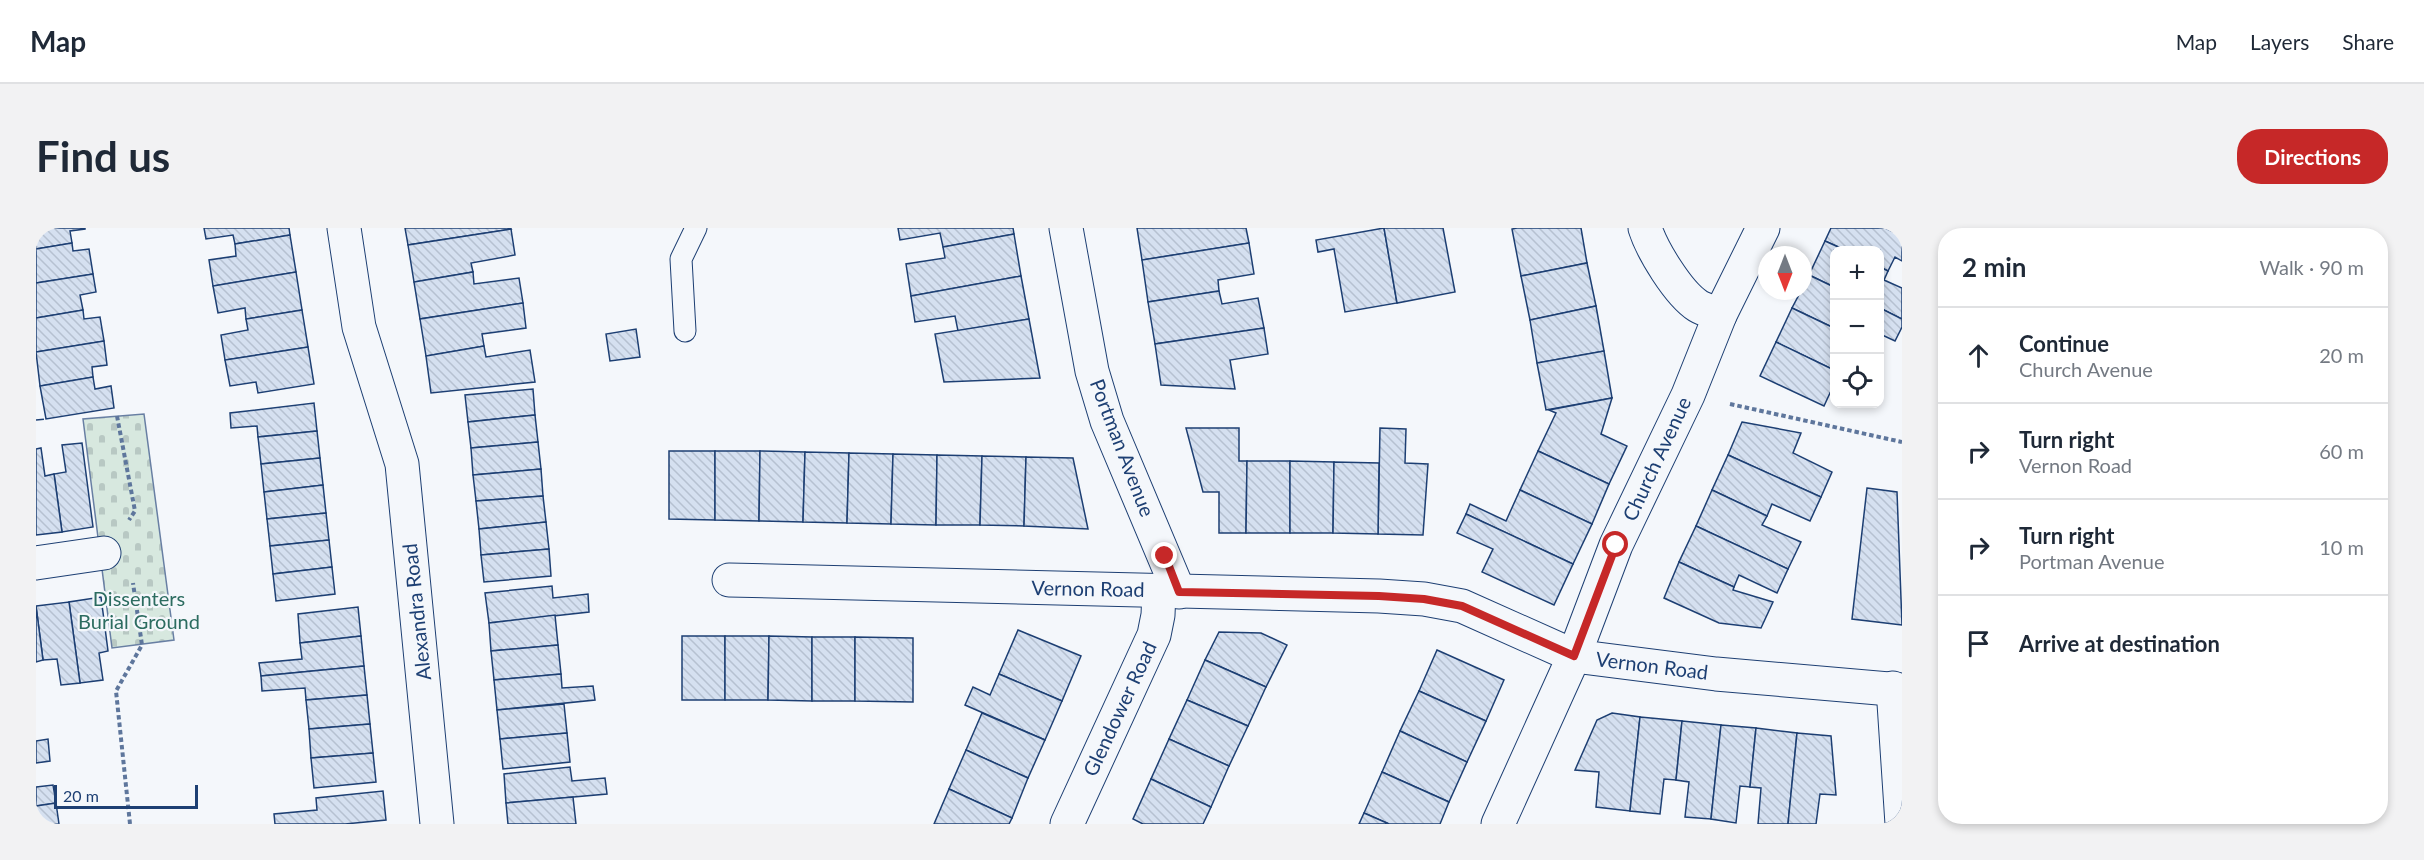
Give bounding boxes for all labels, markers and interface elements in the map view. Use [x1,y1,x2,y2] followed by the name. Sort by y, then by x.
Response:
[30,24,86,58] text: Map
[2176,29,2217,54] text: Map
[2250,29,2309,54] text: Layers
[2342,29,2394,54] text: Share
[2237,129,2388,184] button: Directions
[36,131,170,181] text: Find us
[1758,246,1812,300] north arrow
[1830,246,1884,408] map controls
[1830,246,1884,300] button: +
[1962,251,2026,283] text: 2 min
[2259,255,2364,279] text: Walk · 90 m
[1830,300,1884,354] button: −
[2019,330,2109,357] text: Continue
[1962,339,1995,372] icon: ahead
[2319,343,2364,367] text: 20 m
[1830,354,1884,408] button: locate
[2019,357,2153,381] text: Church Avenue
[1086,375,1160,520] street label: Portman Avenue
[1617,393,1695,524] street label: Church Avenue
[2019,426,2114,453] text: Turn right
[1962,435,1995,468] icon: right
[2319,439,2364,463] text: 60 m
[2019,453,2132,477] text: Vernon Road
[2019,522,2114,549] text: Turn right
[1602,531,1628,557] route start
[1962,531,1995,564] icon: right
[2319,535,2364,559] text: 10 m
[1151,542,1177,568] route end
[397,543,435,682] street label: Alexandra Road
[2019,549,2164,573] text: Portman Avenue
[1031,575,1145,601] street label: Vernon Road
[78,586,200,633] park label: Dissenters Burial Ground
[1962,627,1995,660] icon: arrive
[2019,630,2220,657] text: Arrive at destination
[1077,637,1161,780] street label: Glendower Road
[1595,646,1710,684] street label: Vernon Road
[54,782,198,810] scale bar
[63,786,99,805] text: 20 m

